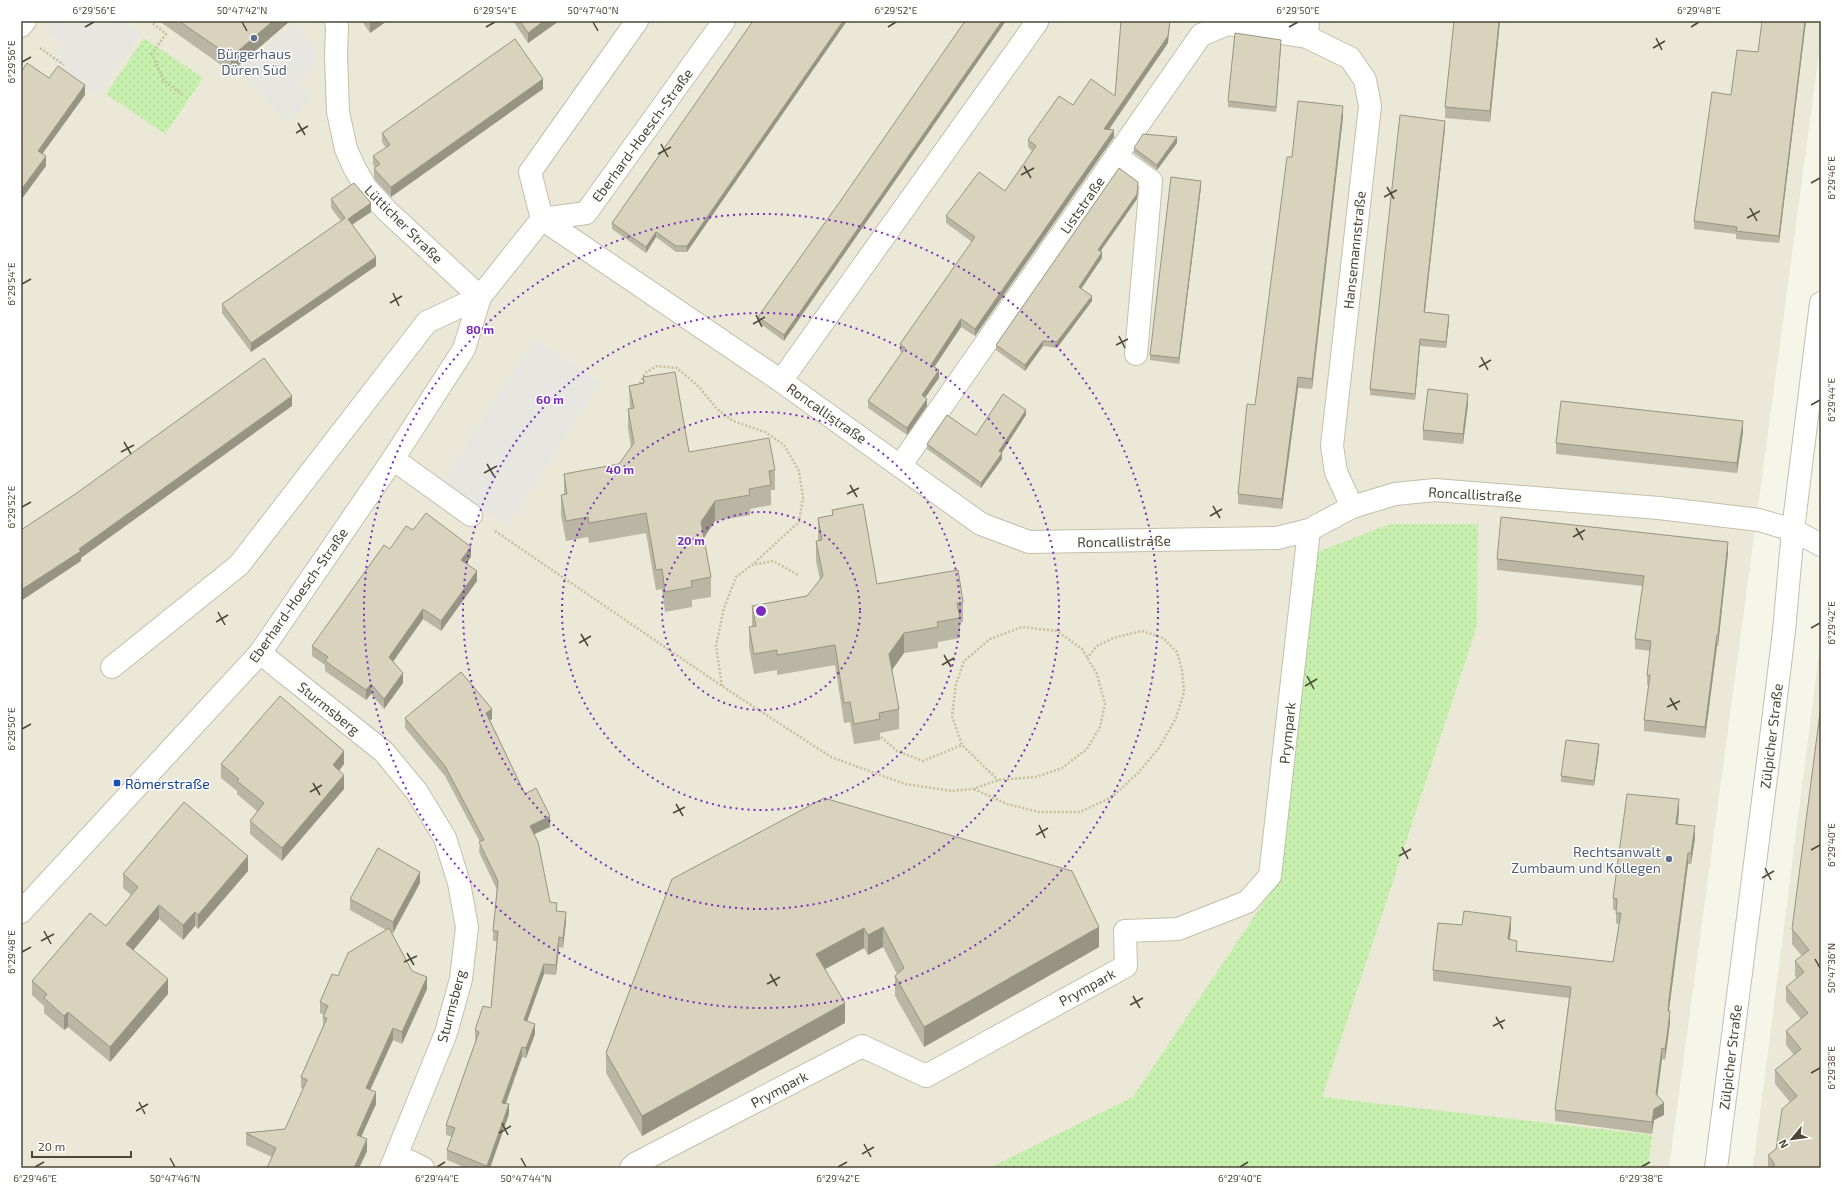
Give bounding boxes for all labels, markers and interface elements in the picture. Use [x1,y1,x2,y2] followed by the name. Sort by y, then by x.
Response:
[73,4,116,16] text: 6°29'56"E
[217,4,267,16] text: 50°47'42"N
[473,4,517,16] text: 6°29'54"E
[568,4,618,16] text: 50°47'40"N
[875,4,918,16] text: 6°29'52"E
[1276,4,1320,16] text: 6°29'50"E
[1677,4,1721,16] text: 6°29'48"E
[249,33,259,43] marker: Bürgerhaus Düren Süd
[5,40,17,84] text: 6°29'56"E
[217,45,291,78] place label: Bürgerhaus Düren Süd
[588,65,696,205] street label: Eberhard-Hoesch-Straße
[1825,156,1837,200] text: 6°29'46"E
[1056,173,1108,237] street label: Liststraße
[361,181,447,267] street label: Lütticher Straße
[1339,190,1369,310] street label: Hansemannstraße
[5,262,17,306] text: 6°29'54"E
[466,322,494,336] text: 80 m
[1825,378,1837,422] text: 6°29'44"E
[784,379,870,447] street label: Roncallistraße
[536,392,564,406] text: 60 m
[606,462,634,476] text: 40 m
[1428,483,1522,505] street label: Roncallistraße
[5,485,17,528] text: 6°29'52"E
[245,524,351,666] street label: Eberhard-Hoesch-Straße
[1077,532,1171,550] street label: Roncallistraße
[677,533,705,547] text: 20 m
[1825,601,1837,645] text: 6°29'42"E
[754,604,768,618] centre of rings
[295,678,364,738] street label: Sturmsberg
[1756,682,1786,790] street label: Zülpicher Straße
[1275,701,1299,765] street label: Prympark
[5,707,17,751] text: 6°29'50"E
[125,775,210,792] place label: Römerstraße
[112,778,122,788] marker: Römerstraße
[1825,823,1837,867] text: 6°29'40"E
[1511,843,1661,876] place label: Rechtsanwalt Zumbaum und Kollegen
[1664,854,1674,864] marker: Rechtsanwalt Zumbaum und Kollegen
[5,930,17,974] text: 6°29'48"E
[1825,943,1837,993] text: 50°47'36"N
[1056,965,1118,1009] street label: Prympark
[433,967,469,1044] street label: Sturmsberg
[1715,1003,1745,1111] street label: Zülpicher Straße
[1825,1046,1837,1090] text: 6°29'38"E
[748,1067,810,1111] street label: Prympark
[1772,1119,1812,1159] north arrow
[32,1133,131,1159] scale bar
[1775,1137,1790,1151] text: N
[38,1139,65,1153] text: 20 m
[13,1172,57,1184] text: 6°29'46"E
[150,1172,200,1184] text: 50°47'46"N
[415,1172,459,1184] text: 6°29'44"E
[500,1172,552,1184] text: 50°47'44"N
[816,1172,860,1184] text: 6°29'42"E
[1218,1172,1262,1184] text: 6°29'40"E
[1619,1172,1663,1184] text: 6°29'38"E

